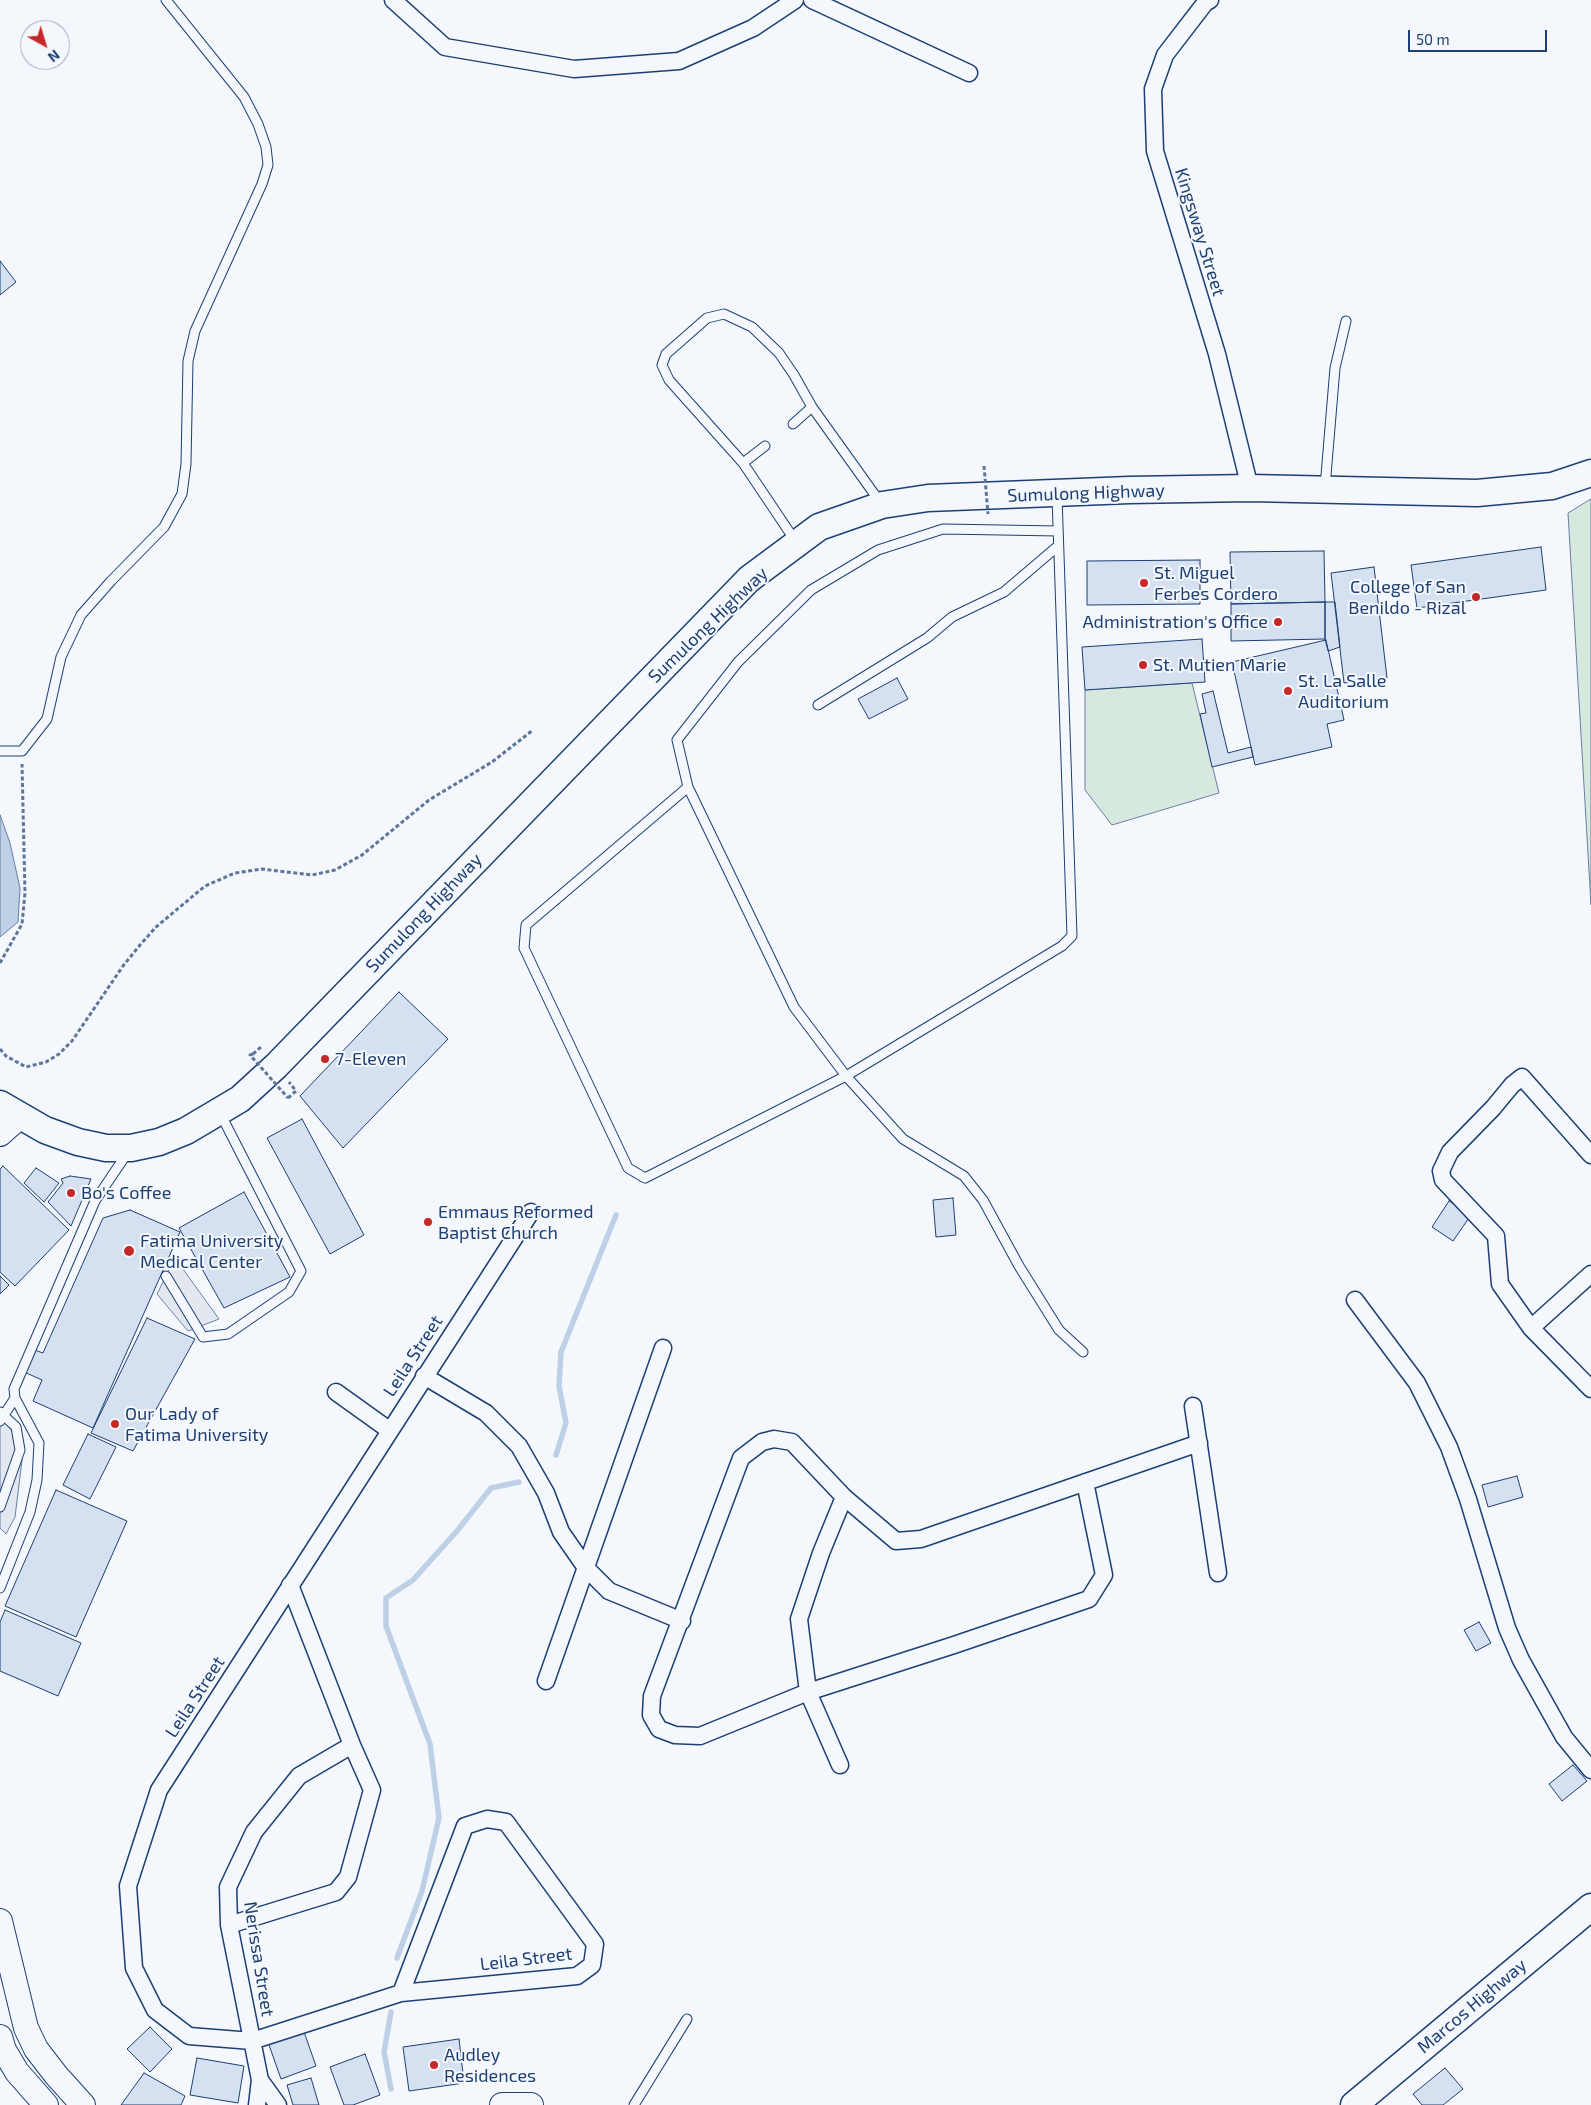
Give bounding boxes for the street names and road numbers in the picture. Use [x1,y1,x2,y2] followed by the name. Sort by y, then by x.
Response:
[1170,165,1230,299] street label: Kingsway Street
[1007,479,1165,507] street label: Sumulong Highway
[644,562,772,688] street label: Sumulong Highway
[361,849,487,977] street label: Sumulong Highway
[379,1311,447,1401] street label: Leila Street
[161,1652,229,1742] street label: Leila Street
[239,1900,279,2018] street label: Nerissa Street
[479,1943,573,1975] street label: Leila Street
[1413,1954,1531,2058] street label: Marcos Highway

